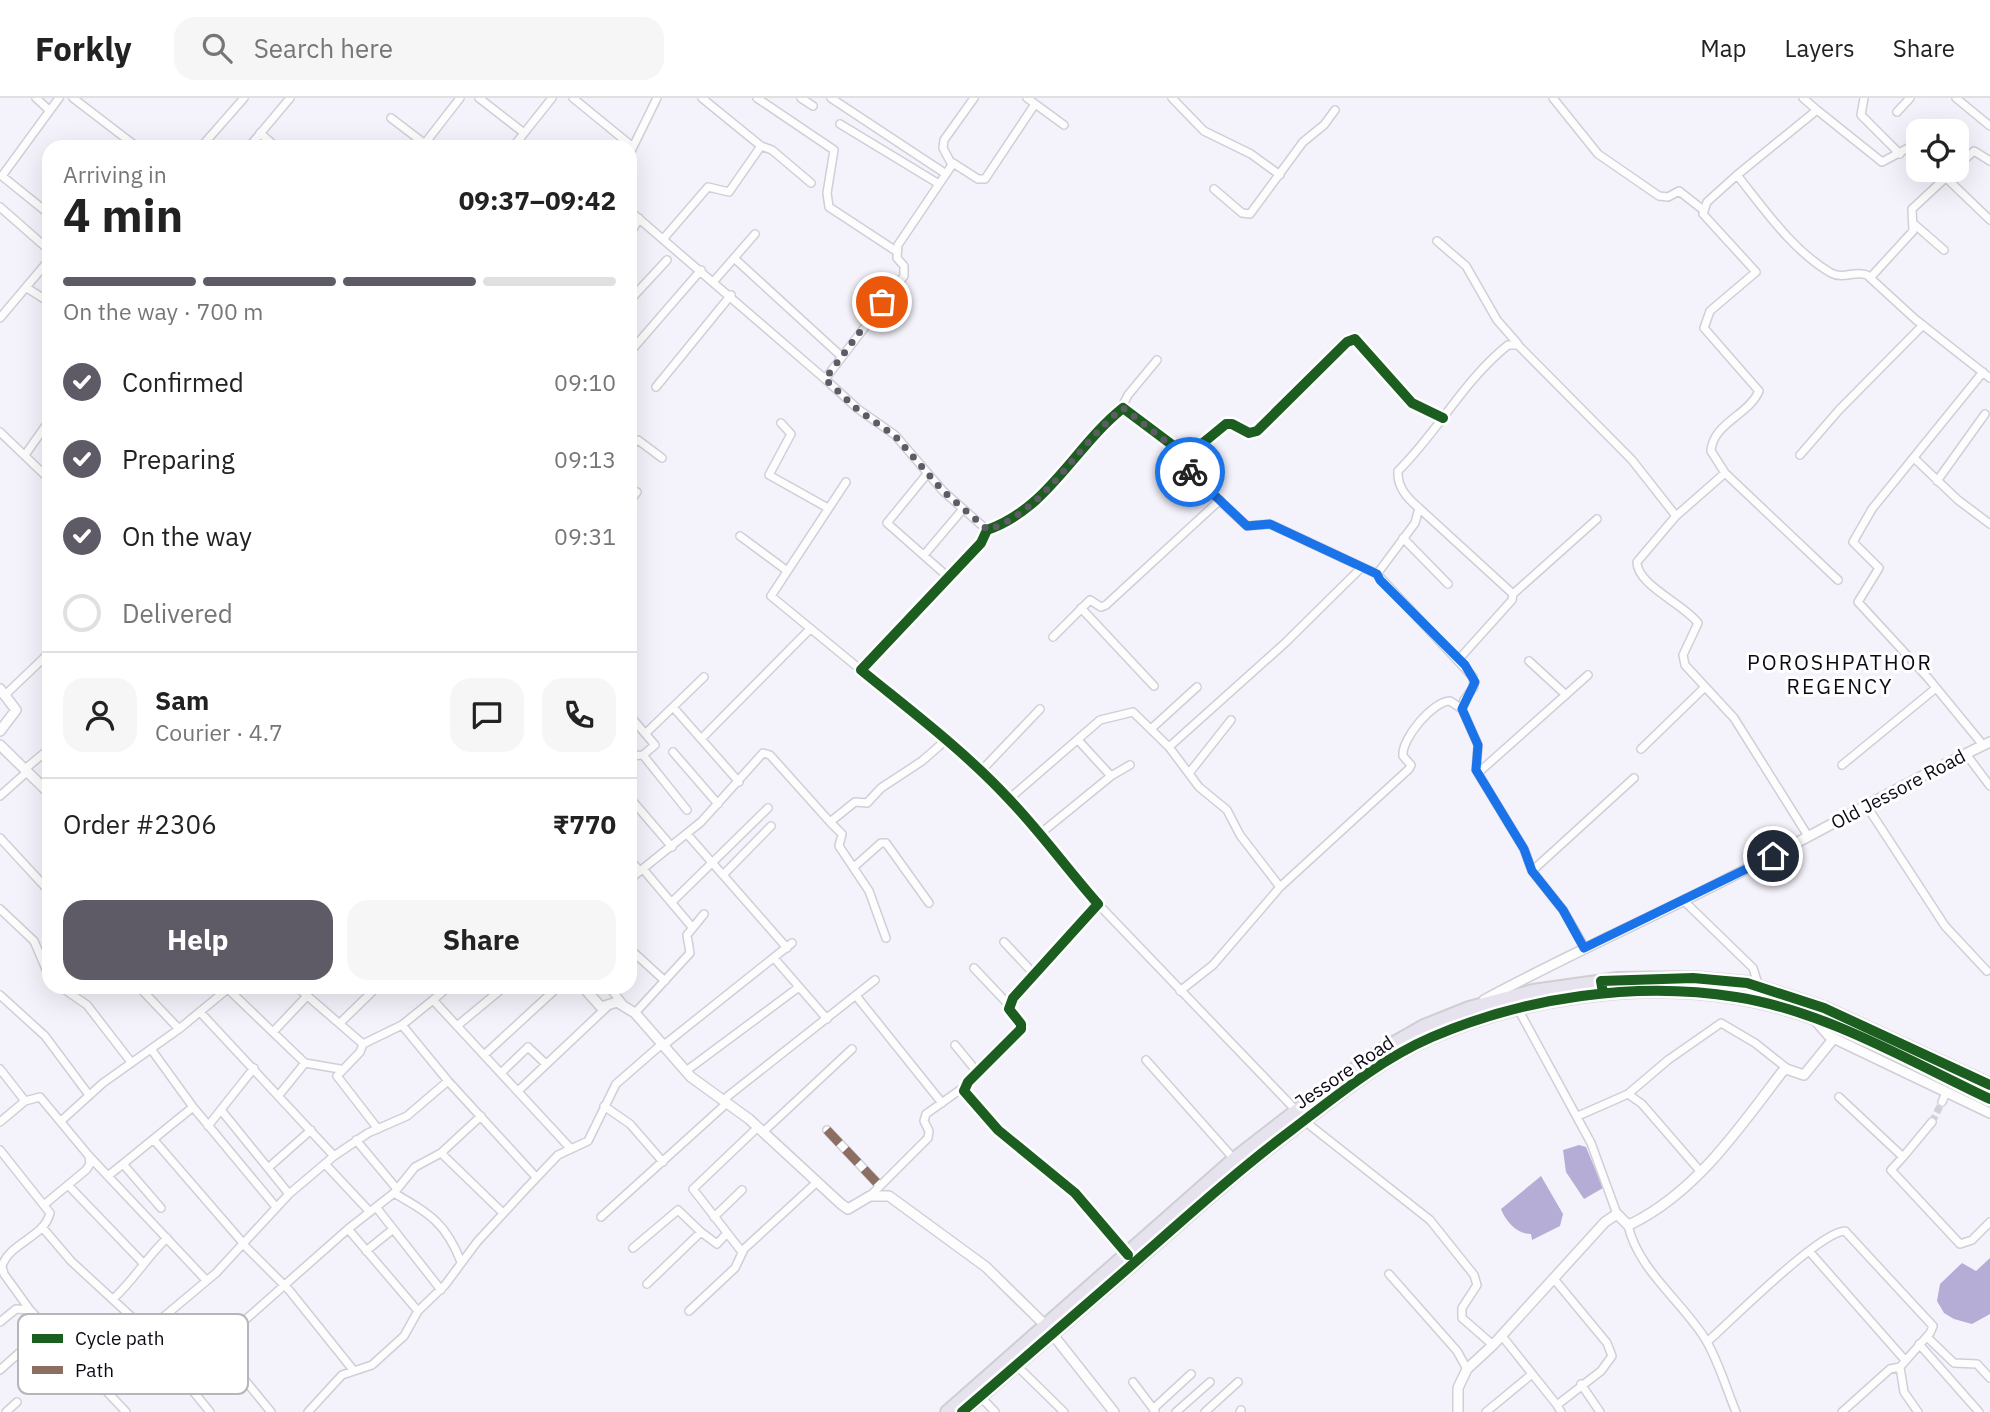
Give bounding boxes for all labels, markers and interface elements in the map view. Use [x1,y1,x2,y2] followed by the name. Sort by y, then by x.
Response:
[174,17,664,80] search box
[35,27,132,70] text: Forkly
[198,29,236,67] icon: search
[254,31,393,65] text: Search here
[1700,32,1747,64] text: Map
[1785,32,1855,64] text: Layers
[1893,32,1955,64] text: Share
[1906,119,1969,182] map controls
[1906,119,1969,182] button: locate
[63,159,167,189] text: Arriving in
[459,183,616,217] text: 09:37–09:42
[63,185,183,245] text: 4 min
[852,272,912,332] pin
[863,283,901,321] icon: bag
[63,296,263,326] text: On the way · 700 m
[63,363,101,401] icon: check
[122,365,244,399] text: Confirmed
[554,367,616,397] text: 09:10
[1155,437,1225,507] courier
[63,440,101,478] icon: check
[122,442,235,476] text: Preparing
[554,444,616,474] text: 09:13
[1171,453,1209,491] icon: bike
[63,517,101,555] icon: check
[122,519,252,553] text: On the way
[554,521,616,551] text: 09:31
[122,596,233,630] text: Delivered
[1747,648,1933,700] district label: POROSHPATHOR REGENCY
[63,678,137,752] button: person
[450,678,524,752] button: chat
[542,678,616,752] button: phone
[155,683,209,717] text: Sam
[155,717,283,747] text: Courier · 4.7
[1827,743,1969,835] street label: Old Jessore Road
[63,807,217,841] text: Order #2306
[553,807,616,841] text: ₹770
[1743,826,1803,886] pin
[1754,837,1792,875] icon: home
[63,900,333,980] button: Help
[347,900,616,980] button: Share
[1290,1030,1398,1114] street label: Jessore Road
[18,1314,248,1394] legend
[75,1326,164,1350] text: Cycle path
[75,1358,114,1382] text: Path

